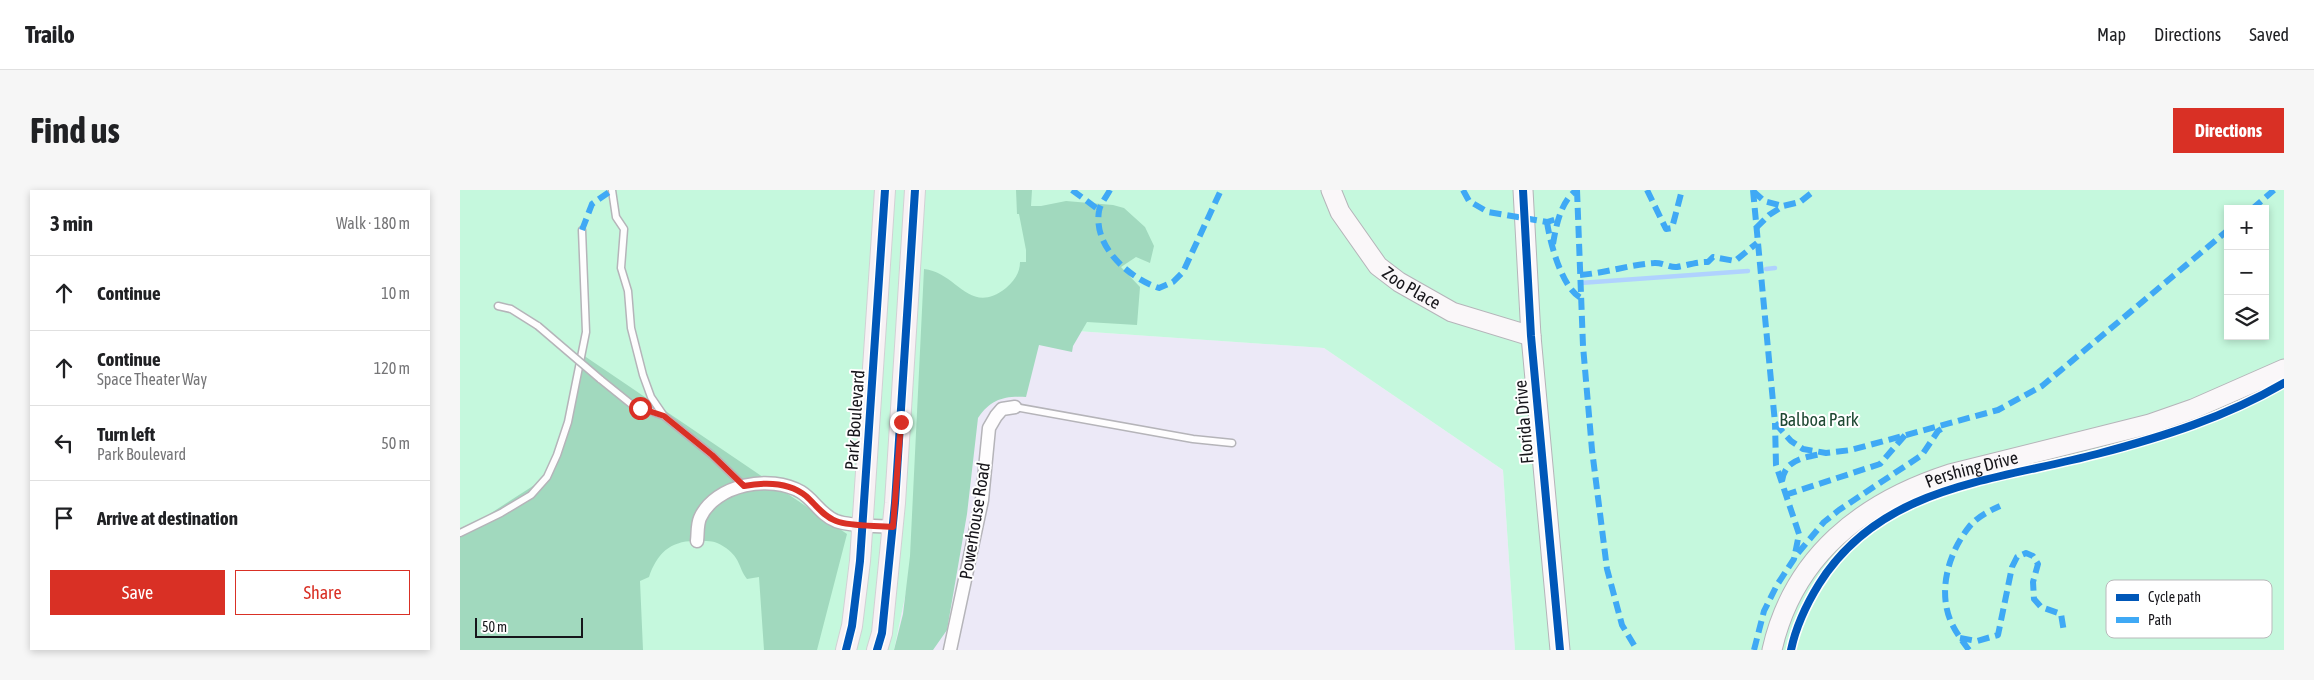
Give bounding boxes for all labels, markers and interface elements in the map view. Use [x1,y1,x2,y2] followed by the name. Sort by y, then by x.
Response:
[25,21,75,48] text: Trailo
[2097,24,2126,45] text: Map
[2154,24,2221,45] text: Directions
[2249,24,2289,45] text: Saved
[2173,108,2284,153] button: Directions
[30,110,120,150] text: Find us
[2224,205,2269,340] map controls
[2224,205,2269,250] button: +
[50,211,93,235] text: 3 min
[336,214,410,232] text: Walk · 180 m
[2224,250,2269,295] button: −
[1378,262,1444,313] street label: Zoo Place
[50,279,78,307] icon: ahead
[97,282,161,304] text: Continue
[381,284,410,302] text: 10 m
[2224,295,2269,340] button: layers
[97,348,161,370] text: Continue
[50,354,78,382] icon: ahead
[374,359,410,377] text: 120 m
[841,369,868,471] street label: Park Boulevard
[97,370,207,388] text: Space Theater Way
[1509,379,1538,465] street label: Florida Drive
[629,397,652,420] route start
[1779,409,1859,430] park label: Balboa Park
[890,411,913,434] route end
[97,423,155,445] text: Turn left
[50,429,78,457] icon: left
[381,434,410,452] text: 50 m
[97,445,186,463] text: Park Boulevard
[1922,446,2020,492] street label: Pershing Drive
[955,461,994,581] street label: Powerhouse Road
[50,504,78,532] icon: arrive
[97,507,238,529] text: Arrive at destination
[50,570,225,615] button: Save
[235,570,410,615] button: Share
[2106,580,2272,638] legend
[2148,589,2201,605] text: Cycle path
[2148,612,2172,628] text: Path
[475,615,582,638] scale bar
[482,619,507,635] text: 50 m

